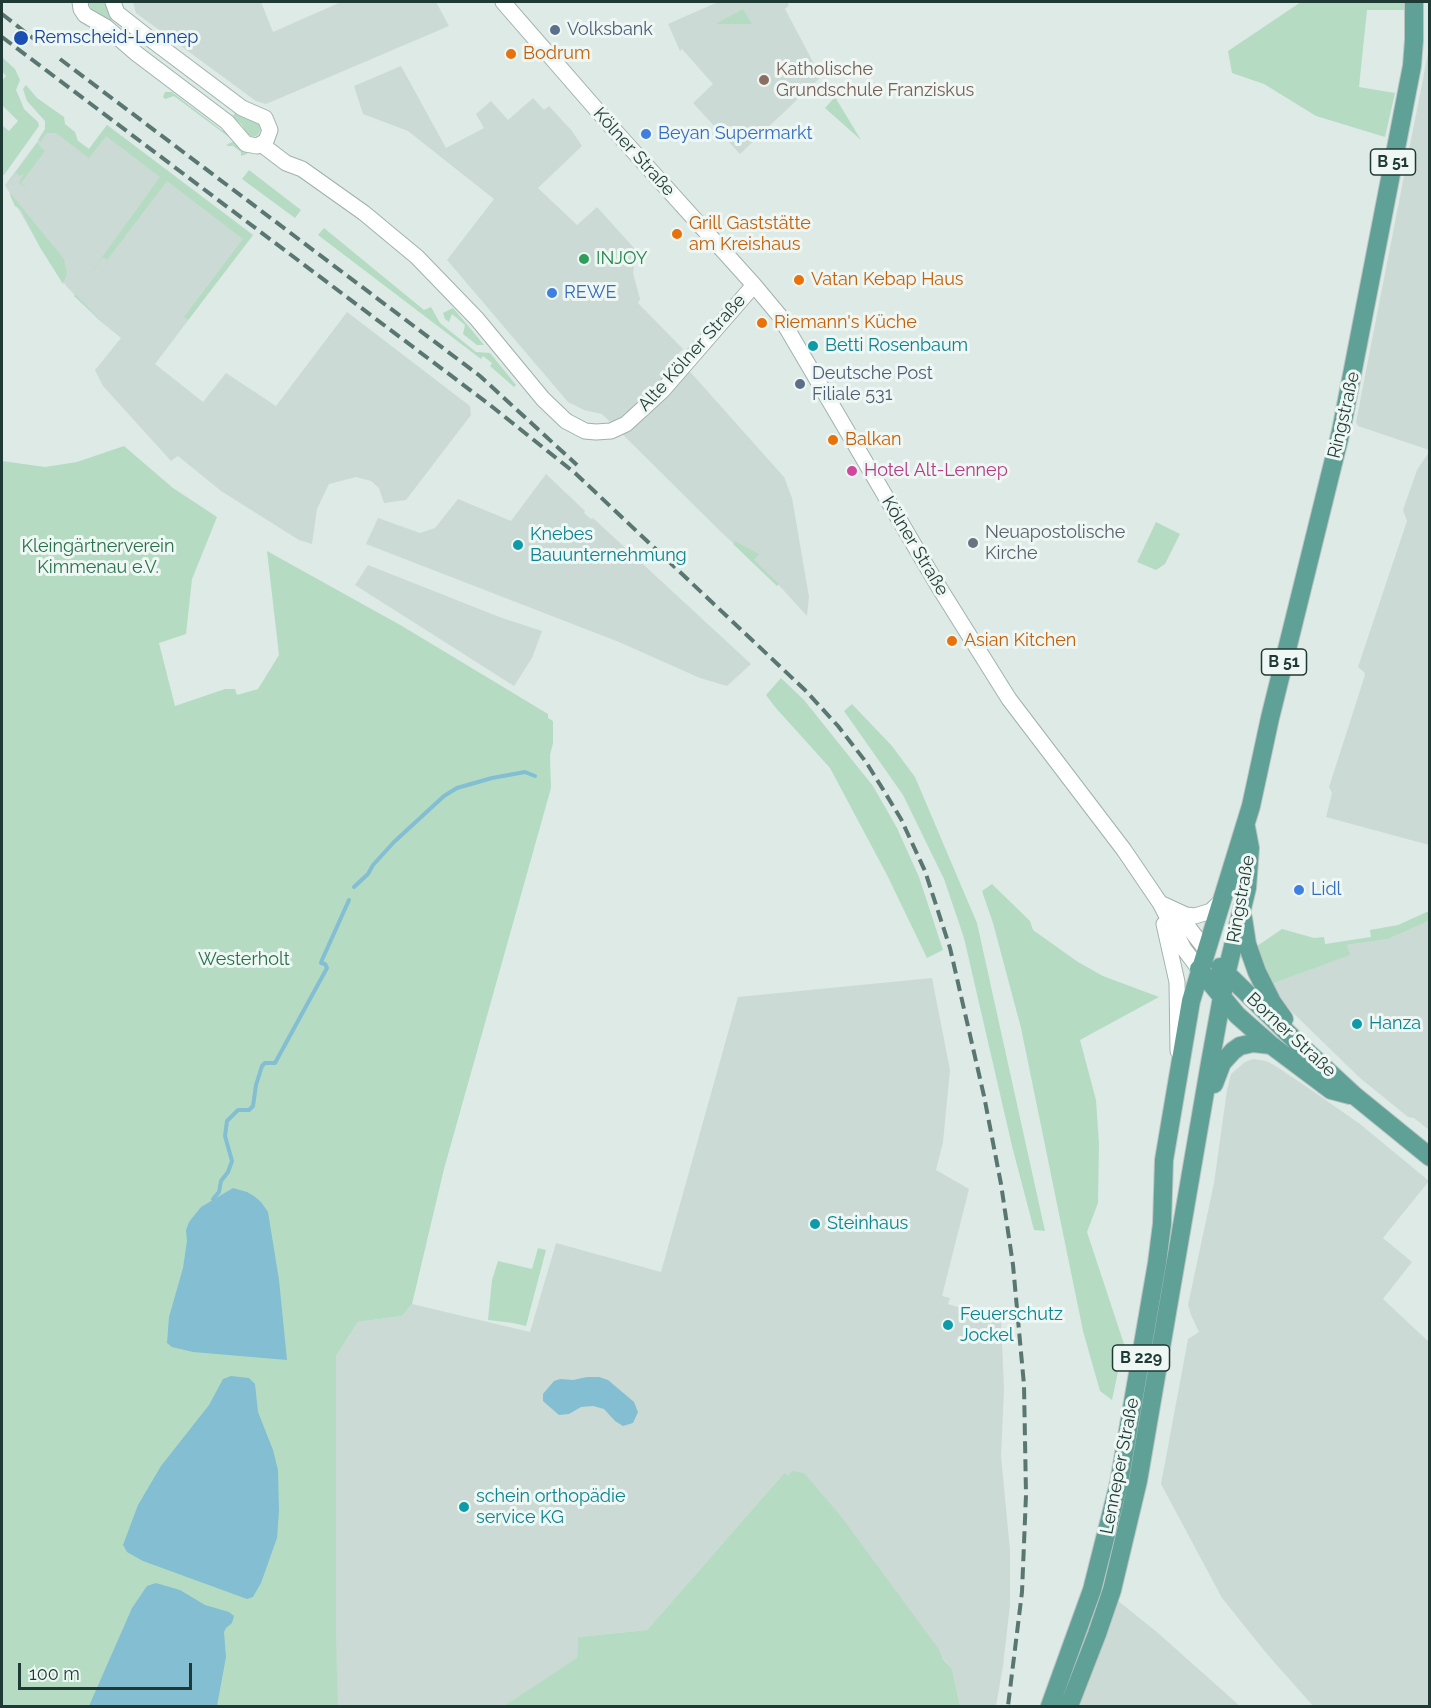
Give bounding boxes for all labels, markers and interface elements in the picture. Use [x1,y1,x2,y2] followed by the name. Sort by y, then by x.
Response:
[567,19,653,41] place label: Volksbank
[548,23,562,37] marker: Volksbank
[34,27,198,49] place label: Remscheid-Lennep
[12,29,30,47] marker: Remscheid-Lennep
[523,43,590,65] place label: Bodrum
[504,47,518,61] marker: Bodrum
[776,59,974,101] place label: Katholische Grundschule Franziskus
[757,73,771,87] marker: Katholische Grundschule Franziskus
[589,103,679,201] street label: Kölner Straße
[658,123,813,145] place label: Beyan Supermarkt
[639,127,653,141] marker: Beyan Supermarkt
[1370,149,1416,175] road number: B 51
[689,213,811,256] place label: Grill Gaststätte am Kreishaus
[670,227,684,241] marker: Grill Gaststätte am Kreishaus
[596,248,647,270] place label: INJOY
[577,252,591,266] marker: INJOY
[811,269,964,291] place label: Vatan Kebap Haus
[792,273,806,287] marker: Vatan Kebap Haus
[564,282,617,304] place label: REWE
[545,286,559,300] marker: REWE
[634,290,750,416] street label: Alte Kölner Straße
[774,312,917,334] place label: Riemann's Küche
[755,316,769,330] marker: Riemann's Küche
[825,335,968,357] place label: Betti Rosenbaum
[806,339,820,353] marker: Betti Rosenbaum
[812,363,933,406] place label: Deutsche Post Filiale 531
[1324,369,1364,461] street label: Ringstraße
[793,377,807,391] marker: Deutsche Post Filiale 531
[845,429,902,451] place label: Balkan
[826,433,840,447] marker: Balkan
[864,460,1008,482] place label: Hotel Alt-Lennep
[845,464,859,478] marker: Hotel Alt-Lennep
[877,492,953,600] street label: Kölner Straße
[985,522,1125,564] place label: Neuapostolische Kirche
[530,524,687,566] place label: Knebes Bauunternehmung
[22,536,174,578] park label: Kleingärtnerverein Kimmenau e.V.
[966,536,980,550] marker: Neuapostolische Kirche
[511,538,525,552] marker: Knebes Bauunternehmung
[964,630,1076,652] place label: Asian Kitchen
[945,634,959,648] marker: Asian Kitchen
[1262,649,1306,675] road number: B 51
[1223,854,1259,944] street label: Ringstraße
[1311,879,1342,901] place label: Lidl
[1292,883,1306,897] marker: Lidl
[198,949,290,971] park label: Westerholt
[1242,988,1340,1082] street label: Borner Straße
[1369,1013,1421,1035] place label: Hanza
[1350,1017,1364,1031] marker: Hanza
[827,1213,908,1235] place label: Steinhaus
[808,1217,822,1231] marker: Steinhaus
[960,1304,1063,1346] place label: Feuerschutz Jockel
[941,1318,955,1332] marker: Feuerschutz Jockel
[1112,1345,1170,1371] road number: B 229
[1096,1396,1144,1536] street label: Lenneper Straße
[476,1486,626,1528] place label: schein orthopädie service KG
[457,1500,471,1514] marker: schein orthopädie service KG
[21,1651,195,1689] scale bar
[29,1663,80,1684] text: 100 m

